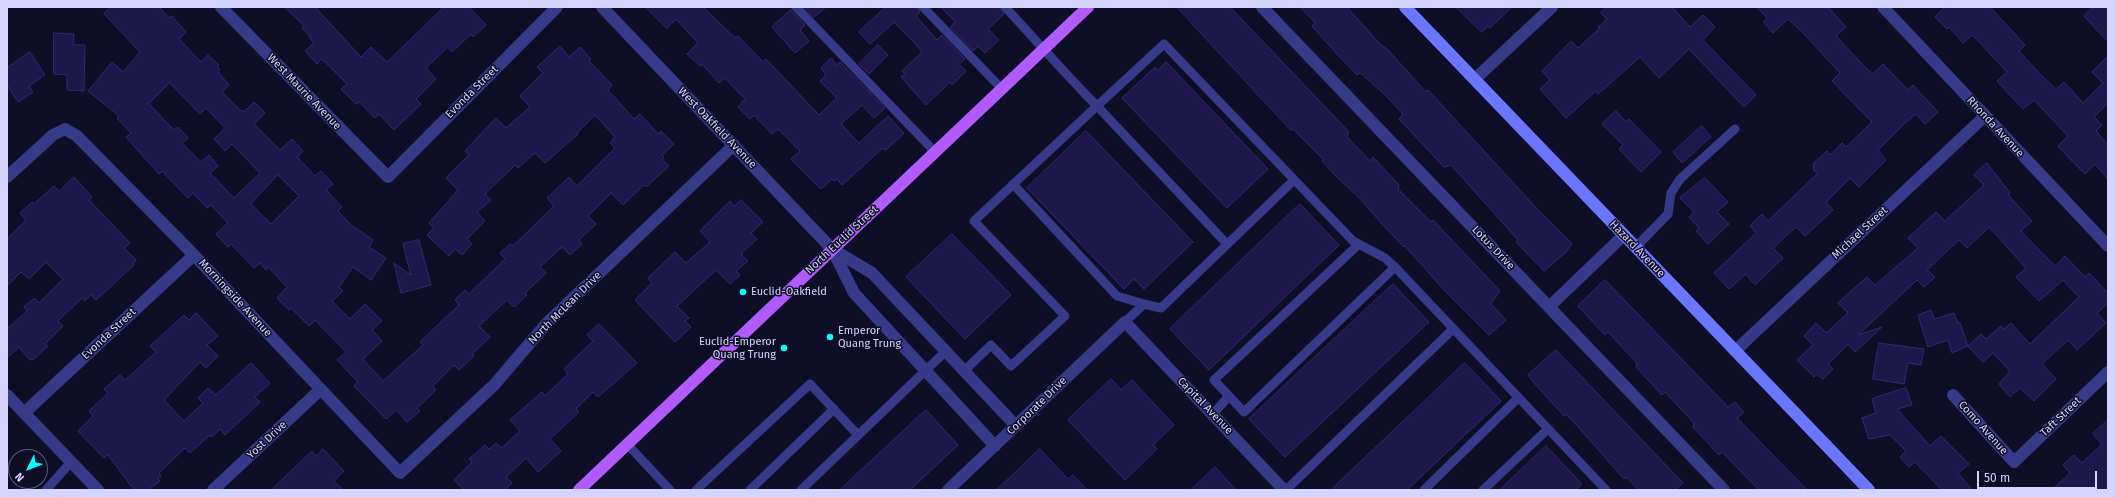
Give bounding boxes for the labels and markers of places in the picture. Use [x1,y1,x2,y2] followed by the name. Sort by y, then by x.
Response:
[751,285,827,299] place label: Euclid-Oakfield
[738,287,748,297] marker: Euclid-Oakfield
[838,324,901,350] place label: Emperor Quang Trung
[825,332,835,342] marker: Emperor Quang Trung
[699,335,776,361] place label: Euclid-Emperor Quang Trung
[779,343,789,353] marker: Euclid-Emperor Quang Trung

